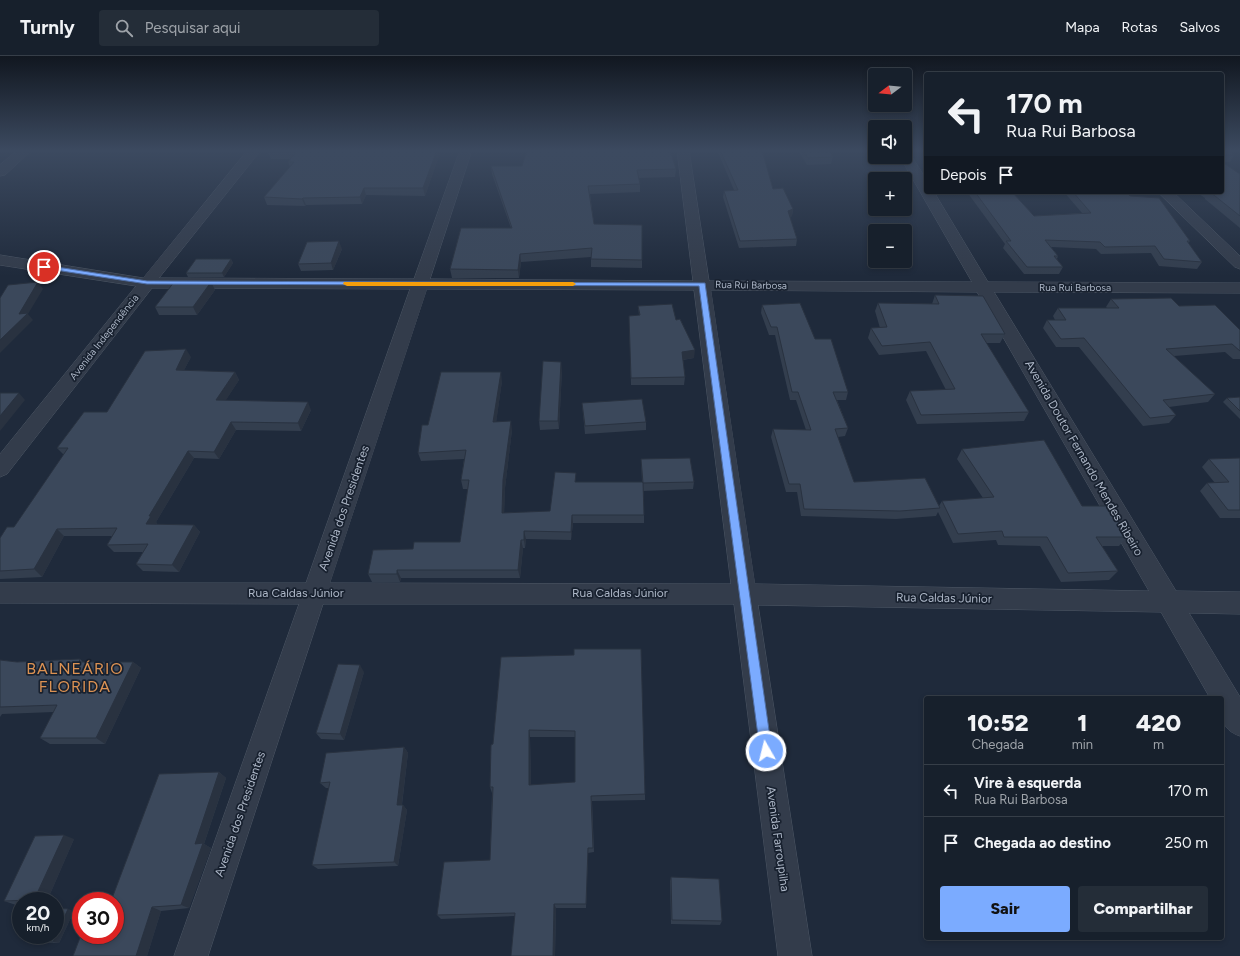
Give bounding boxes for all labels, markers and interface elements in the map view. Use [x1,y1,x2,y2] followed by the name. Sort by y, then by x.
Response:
[99,10,379,46] search box
[20,16,75,39] text: Turnly
[113,17,135,39] icon: search
[145,19,241,37] text: Pesquisar aqui
[1065,19,1100,36] text: Mapa
[1122,19,1157,36] text: Rotas
[1179,19,1220,36] text: Salvos
[868,68,912,112] north arrow
[868,68,912,268] map controls
[1006,86,1083,120] text: 170 m
[940,88,992,140] icon: left
[868,120,912,164] button: sound
[1006,120,1136,142] text: Rua Rui Barbosa
[995,164,1017,186] icon: arrive
[940,166,987,184] text: Depois
[868,172,912,216] button: +
[868,224,912,268] button: −
[27,250,61,284] pin
[33,256,55,278] icon: arrive
[715,278,787,292] street label: Rua Rui Barbosa
[1039,281,1111,294] street label: Rua Rui Barbosa
[67,292,141,382] street label: Avenida Independência
[1022,358,1146,558] street label: Avenida Doutor Fernando Mendes Ribeiro
[316,443,372,572] street label: Avenida dos Presidentes
[248,586,344,600] street label: Rua Caldas Júnior
[572,586,668,600] street label: Rua Caldas Júnior
[896,590,992,606] street label: Rua Caldas Júnior
[26,659,124,696] district label: BALNEÁRIO FLORIDA
[967,708,1029,737] text: 10:52
[1077,708,1087,737] text: 1
[1136,708,1181,737] text: 420
[745,730,787,772] position arrow
[972,737,1024,752] text: Chegada
[1072,737,1093,752] text: min
[1153,737,1164,752] text: m
[212,749,268,878] street label: Avenida dos Presidentes
[974,774,1081,792] text: Vire à esquerda
[940,780,962,802] icon: left
[1168,782,1208,800] text: 170 m
[764,786,792,892] street label: Avenida Farroupilha
[974,792,1068,807] text: Rua Rui Barbosa
[940,832,962,854] icon: arrive
[974,834,1111,852] text: Chegada ao destino
[1165,834,1208,852] text: 250 m
[940,886,1070,932] button: Sair
[1078,886,1208,932] button: Compartilhar
[72,892,124,944] speed limit sign: 30
[26,901,50,925] text: 20
[27,921,49,934] text: km/h

